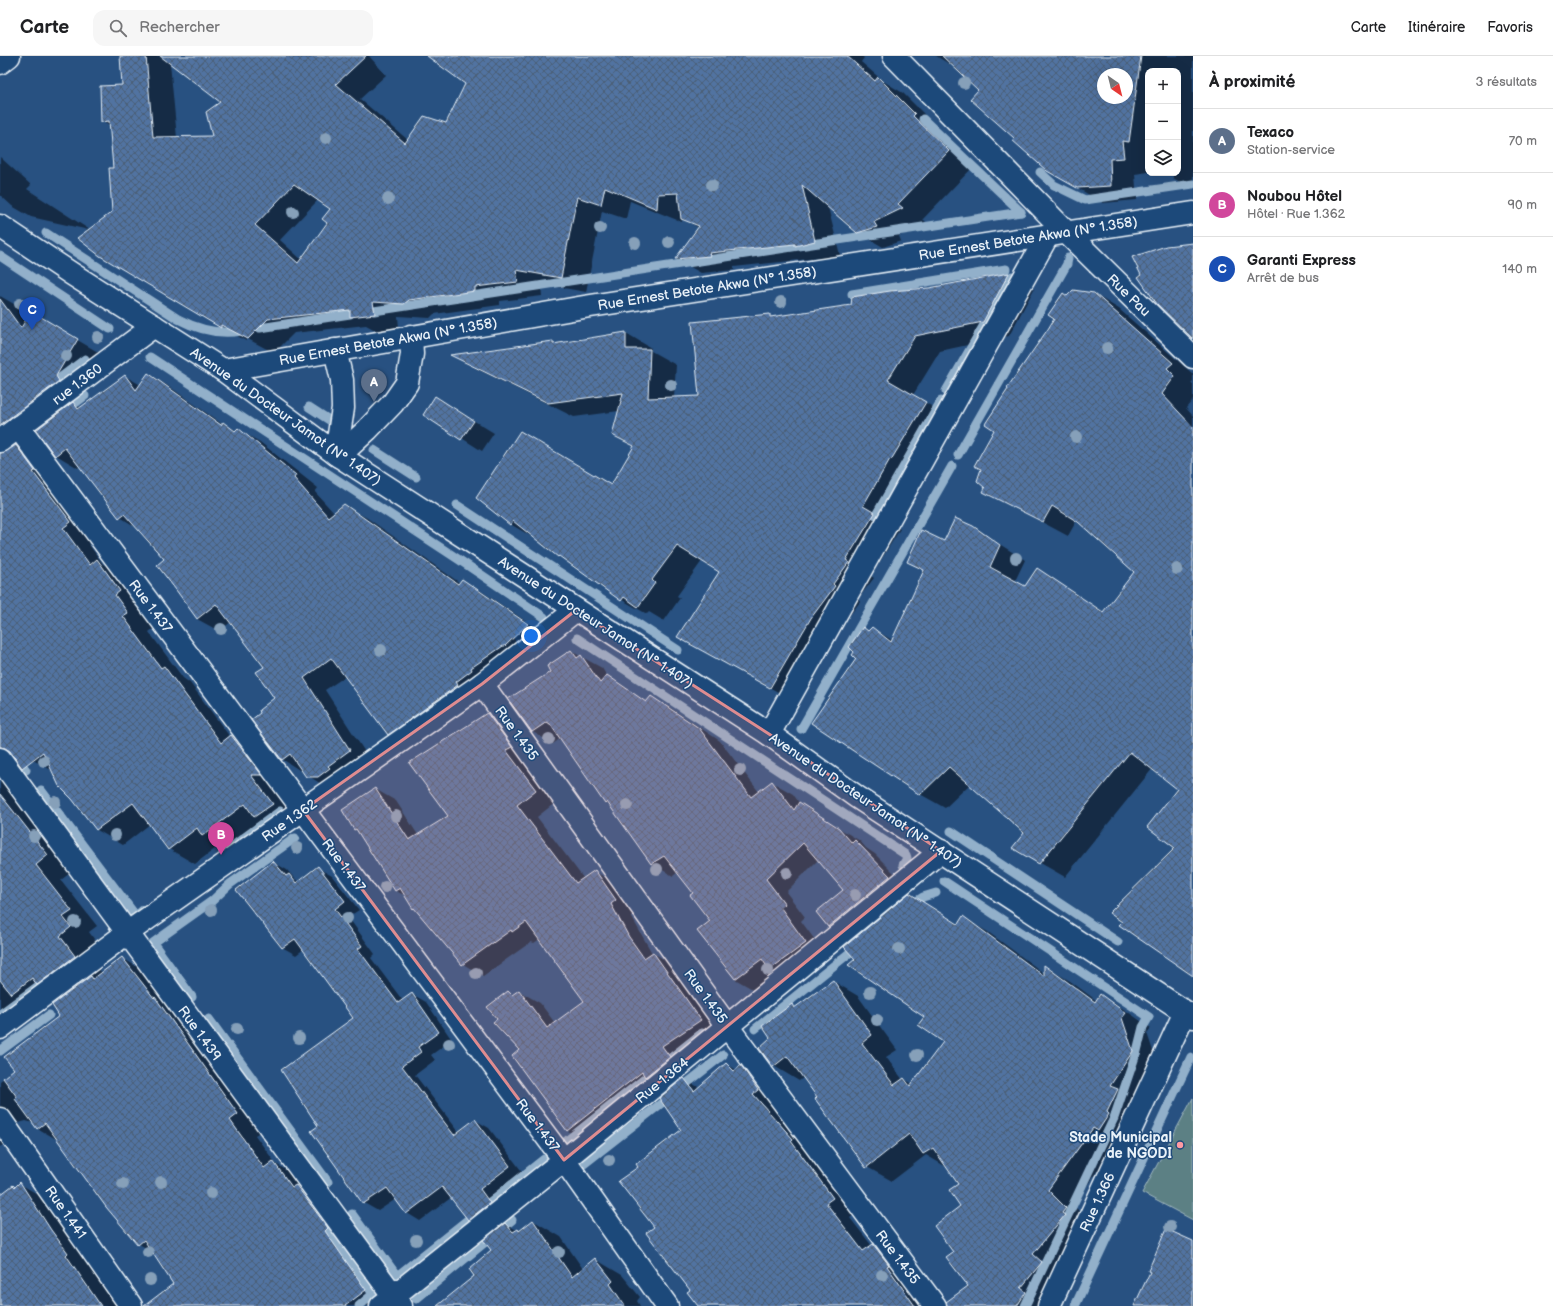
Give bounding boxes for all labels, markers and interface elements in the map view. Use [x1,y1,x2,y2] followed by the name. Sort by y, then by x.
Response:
[93,10,373,46] search box
[20,16,69,39] text: Carte
[107,17,129,39] icon: search
[139,18,220,37] text: Rechercher
[1351,19,1386,36] text: Carte
[1408,19,1465,36] text: Itinéraire
[1487,19,1533,36] text: Favoris
[1097,68,1133,104] north arrow
[1145,68,1181,176] map controls
[1145,68,1181,104] button: +
[1209,72,1295,92] text: À proximité
[1475,74,1537,90] text: 3 résultats
[1145,104,1181,140] button: −
[1247,123,1294,142] text: Texaco
[1218,133,1226,149] text: A
[1509,133,1537,149] text: 70 m
[1145,140,1181,176] button: layers
[1247,142,1335,158] text: Station-service
[1247,187,1342,206] text: Noubou Hôtel
[1217,197,1227,213] text: B
[1508,197,1537,213] text: 90 m
[1247,206,1345,222] text: Hôtel · Rue 1.362
[918,213,1139,264] street label: Rue Ernest Betote Akwa (N° 1.358)
[1247,251,1356,270] text: Garanti Express
[1217,261,1227,277] text: C
[1502,261,1537,277] text: 140 m
[597,263,818,314] street label: Rue Ernest Betote Akwa (N° 1.358)
[1247,270,1319,286] text: Arrêt de bus
[1103,271,1154,320] street label: Rue Pau
[19,297,45,330] pin: C
[278,314,498,369] street label: Rue Ernest Betote Akwa (N° 1.358)
[187,343,385,489] street label: Avenue du Docteur Jamot (N° 1.407)
[49,360,106,409] street label: rue 1.360
[361,369,387,402] pin: A
[495,553,696,692] street label: Avenue du Docteur Jamot (N° 1.407)
[125,576,176,636] street label: Rue 1.437
[521,626,541,646] your location
[491,703,542,764] street label: Rue 1.435
[766,729,965,871] street label: Avenue du Docteur Jamot (N° 1.407)
[258,795,321,846] street label: Rue 1.362
[208,822,234,855] pin: B
[318,835,369,895] street label: Rue 1.437
[680,966,731,1027] street label: Rue 1.435
[174,1003,225,1064] street label: Rue 1.439
[632,1053,693,1107] street label: Rue 1.364
[512,1095,563,1155] street label: Rue 1.437
[1069,1129,1172,1162] place label: Stade Municipal de NGODI
[1175,1140,1185,1150] marker: Stade Municipal de NGODI
[1076,1169,1119,1235] street label: Rue 1.366
[41,1183,90,1242] street label: Rue 1.441
[872,1227,923,1288] street label: Rue 1.435

